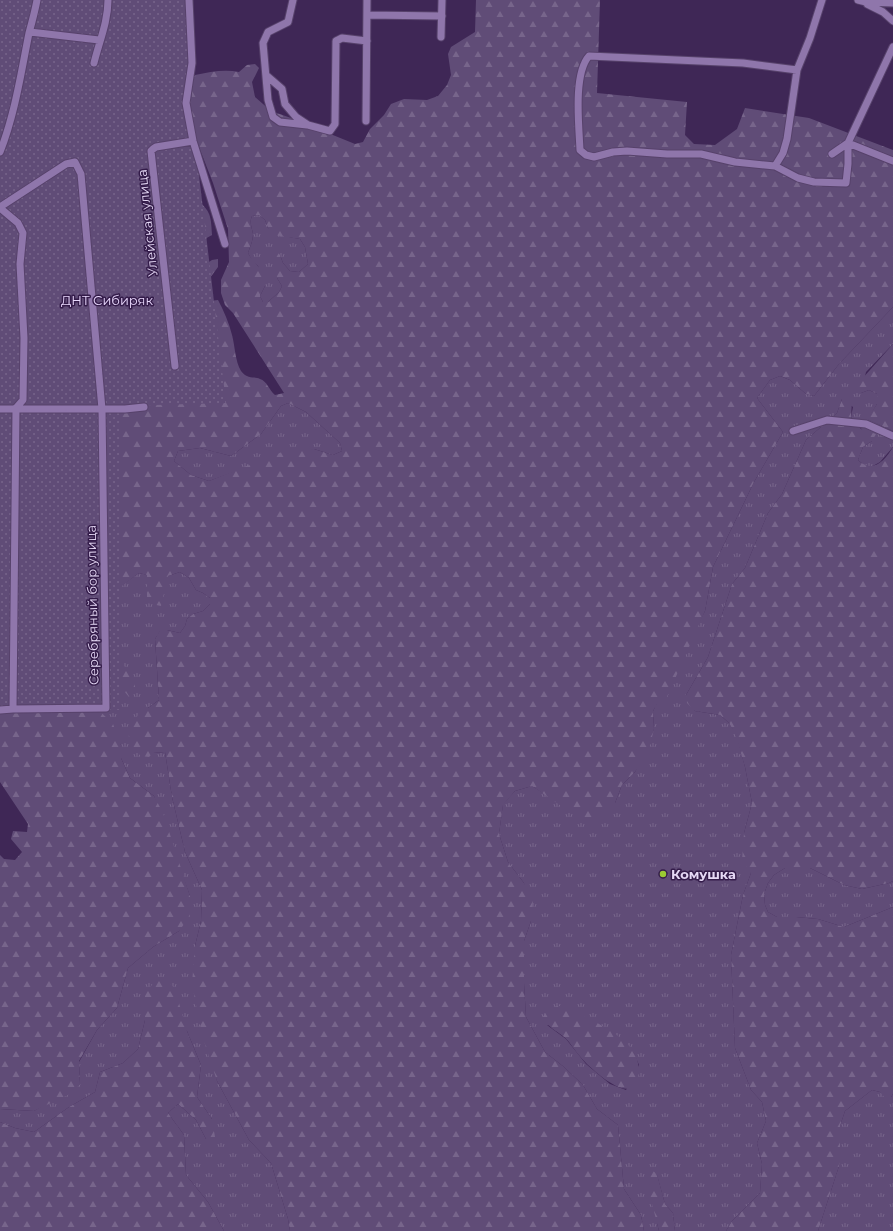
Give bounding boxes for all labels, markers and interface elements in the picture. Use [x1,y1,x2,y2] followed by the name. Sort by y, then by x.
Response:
[133,169,161,277] street label: Улейская улица
[61,292,153,308] park label: ДНТ Сибиряк
[83,525,101,685] street label: Серебряный бор улица
[671,866,736,882] place label: Комушка
[658,869,668,879] marker: Комушка

